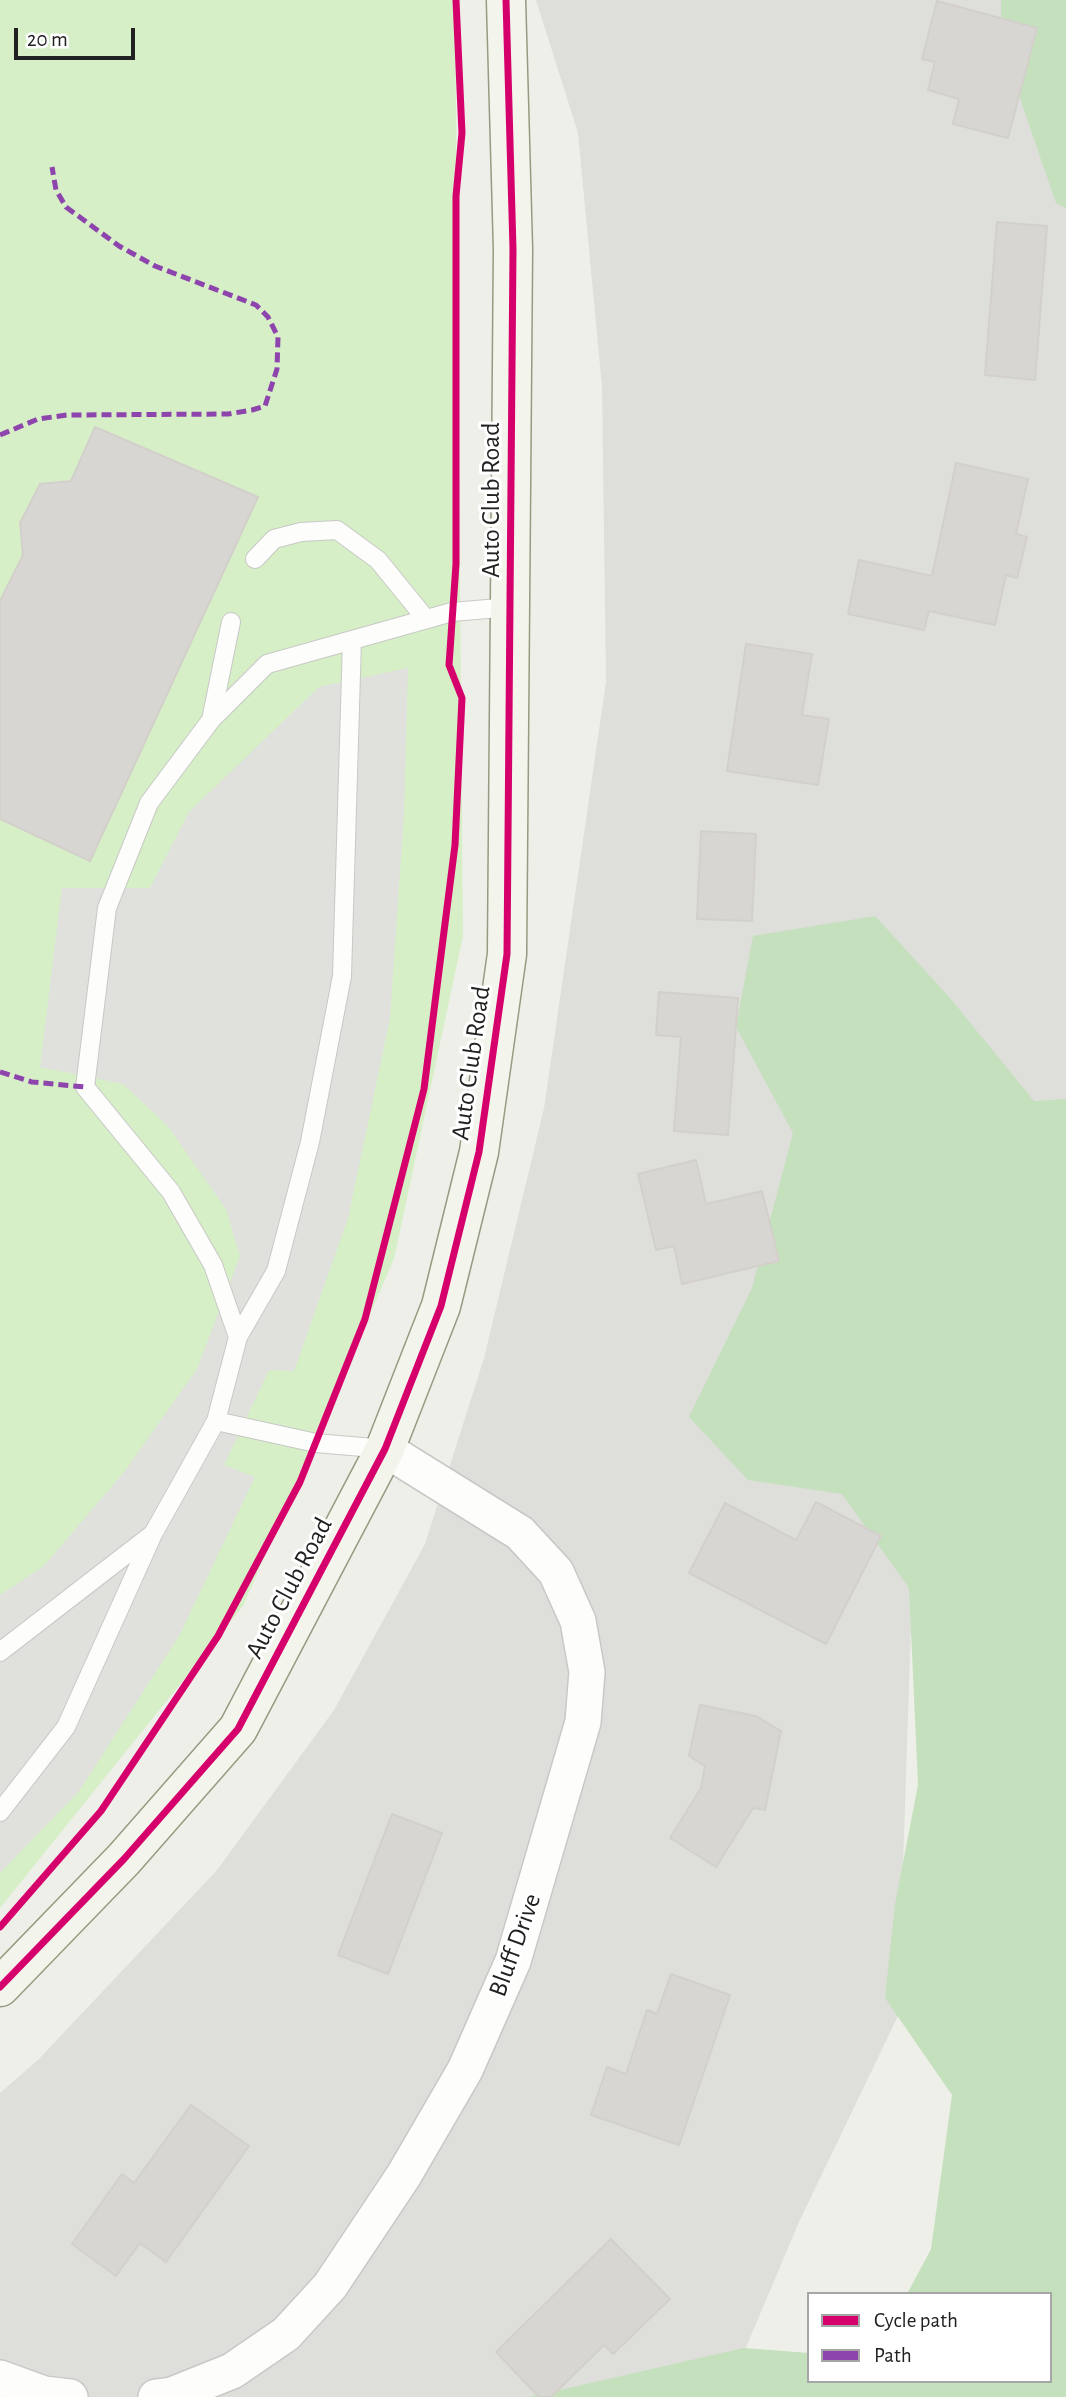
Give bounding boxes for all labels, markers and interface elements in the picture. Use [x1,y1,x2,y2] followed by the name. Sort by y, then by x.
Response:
[18,14,138,58] scale bar
[27,29,68,50] text: 20 m
[475,422,507,578] street label: Auto Club Road
[445,984,497,1142] street label: Auto Club Road
[239,1512,339,1664] street label: Auto Club Road
[482,1889,548,2001] street label: Bluff Drive
[807,2292,1052,2383] legend
[874,2310,958,2331] text: Cycle path
[874,2345,912,2366] text: Path

